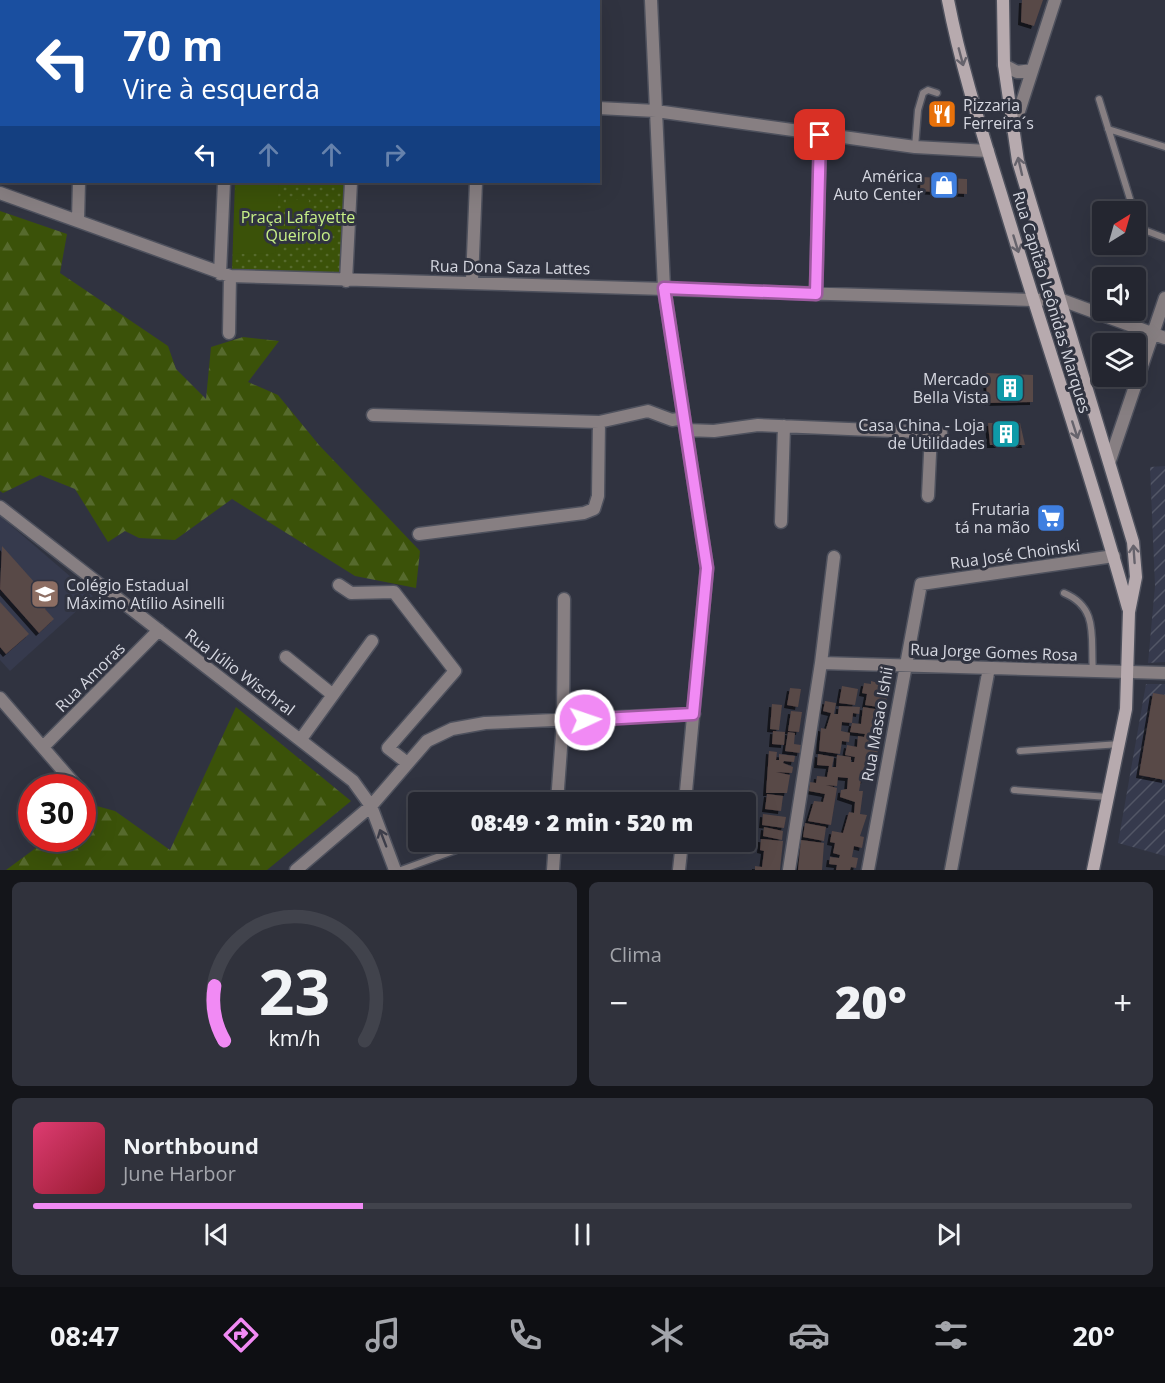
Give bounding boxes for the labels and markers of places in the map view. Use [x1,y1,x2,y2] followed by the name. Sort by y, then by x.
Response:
[963,94,1034,134] place label: Pizzaria Ferreira´s
[926,98,958,130] restaurant icon: Pizzaria Ferreira´s
[794,109,845,160] pin
[833,165,923,205] place label: América Auto Center
[928,169,960,201] shop icon: América Auto Center
[913,368,989,408] place label: Mercado Bella Vista
[994,372,1026,404] building icon: Mercado Bella Vista
[858,414,985,454] place label: Casa China - Loja de Utilidades
[990,418,1022,450] building icon: Casa China - Loja de Utilidades
[955,498,1030,538] place label: Frutaria tá na mão
[1035,502,1067,534] supermarket icon: Frutaria tá na mão
[66,574,225,614] place label: Colégio Estadual Máximo Atílio Asinelli
[29,578,61,610] school or university icon: Colégio Estadual Máximo Atílio Asinelli

